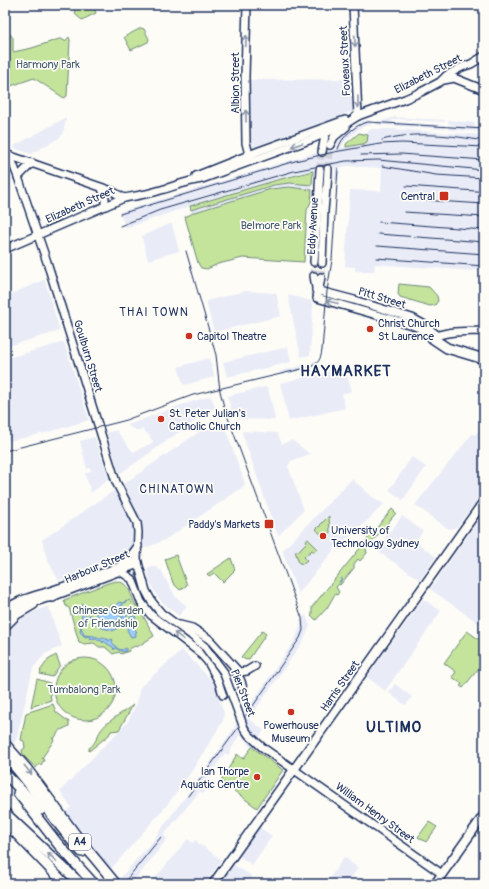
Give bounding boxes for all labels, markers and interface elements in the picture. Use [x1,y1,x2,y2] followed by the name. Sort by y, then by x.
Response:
[337,25,353,97] street label: Foveaux Street
[351,34,359,47] one-way arrow
[243,35,250,48] one-way arrow
[392,51,464,97] street label: Elizabeth Street
[229,52,242,114] street label: Albion Street
[16,58,80,71] park label: Harmony Park
[354,95,362,108] one-way arrow
[242,110,250,123] one-way arrow
[291,141,303,149] one-way arrow
[44,184,117,226] street label: Elizabeth Street
[401,190,435,203] place label: Central
[438,190,450,202] marker: Central
[305,196,321,255] street label: Eddy Avenue
[241,219,302,232] park label: Belmore Park
[357,285,408,312] street label: Pitt Street
[326,298,339,305] one-way arrow
[119,305,189,320] district label: THAI TOWN
[378,317,440,343] place label: Christ Church St Laurence
[71,318,105,394] street label: Goulburn Street
[365,324,375,334] marker: Christ Church St Laurence
[197,330,267,343] place label: Capitol Theatre
[184,331,194,341] marker: Capitol Theatre
[300,362,392,381] district label: HAYMARKET
[169,407,246,433] place label: St. Peter Julian's Catholic Church
[156,414,166,424] marker: St. Peter Julian's Catholic Church
[140,482,214,497] district label: CHINATOWN
[188,518,260,531] place label: Paddy's Markets
[263,518,275,530] marker: Paddy's Markets
[331,524,419,550] place label: University of Technology Sydney
[318,531,328,541] marker: University of Technology Sydney
[63,547,132,586] street label: Harbour Street
[72,604,144,630] park label: Chinese Garden of Friendship
[174,632,185,640] one-way arrow
[318,658,363,714] street label: Harris Street
[228,668,258,719] street label: Pier Street
[47,683,121,696] park label: Tumbalong Park
[286,707,296,717] marker: Powerhouse Museum
[366,718,422,737] district label: ULTIMO
[263,719,319,745] place label: Powerhouse Museum
[23,764,32,775] one-way arrow
[180,765,250,791] place label: Ian Thorpe Aquatic Centre
[252,772,262,782] marker: Ian Thorpe Aquatic Centre
[333,780,418,846] street label: William Henry Street
[69,834,91,850] road number: A4
[47,853,57,862] one-way arrow

